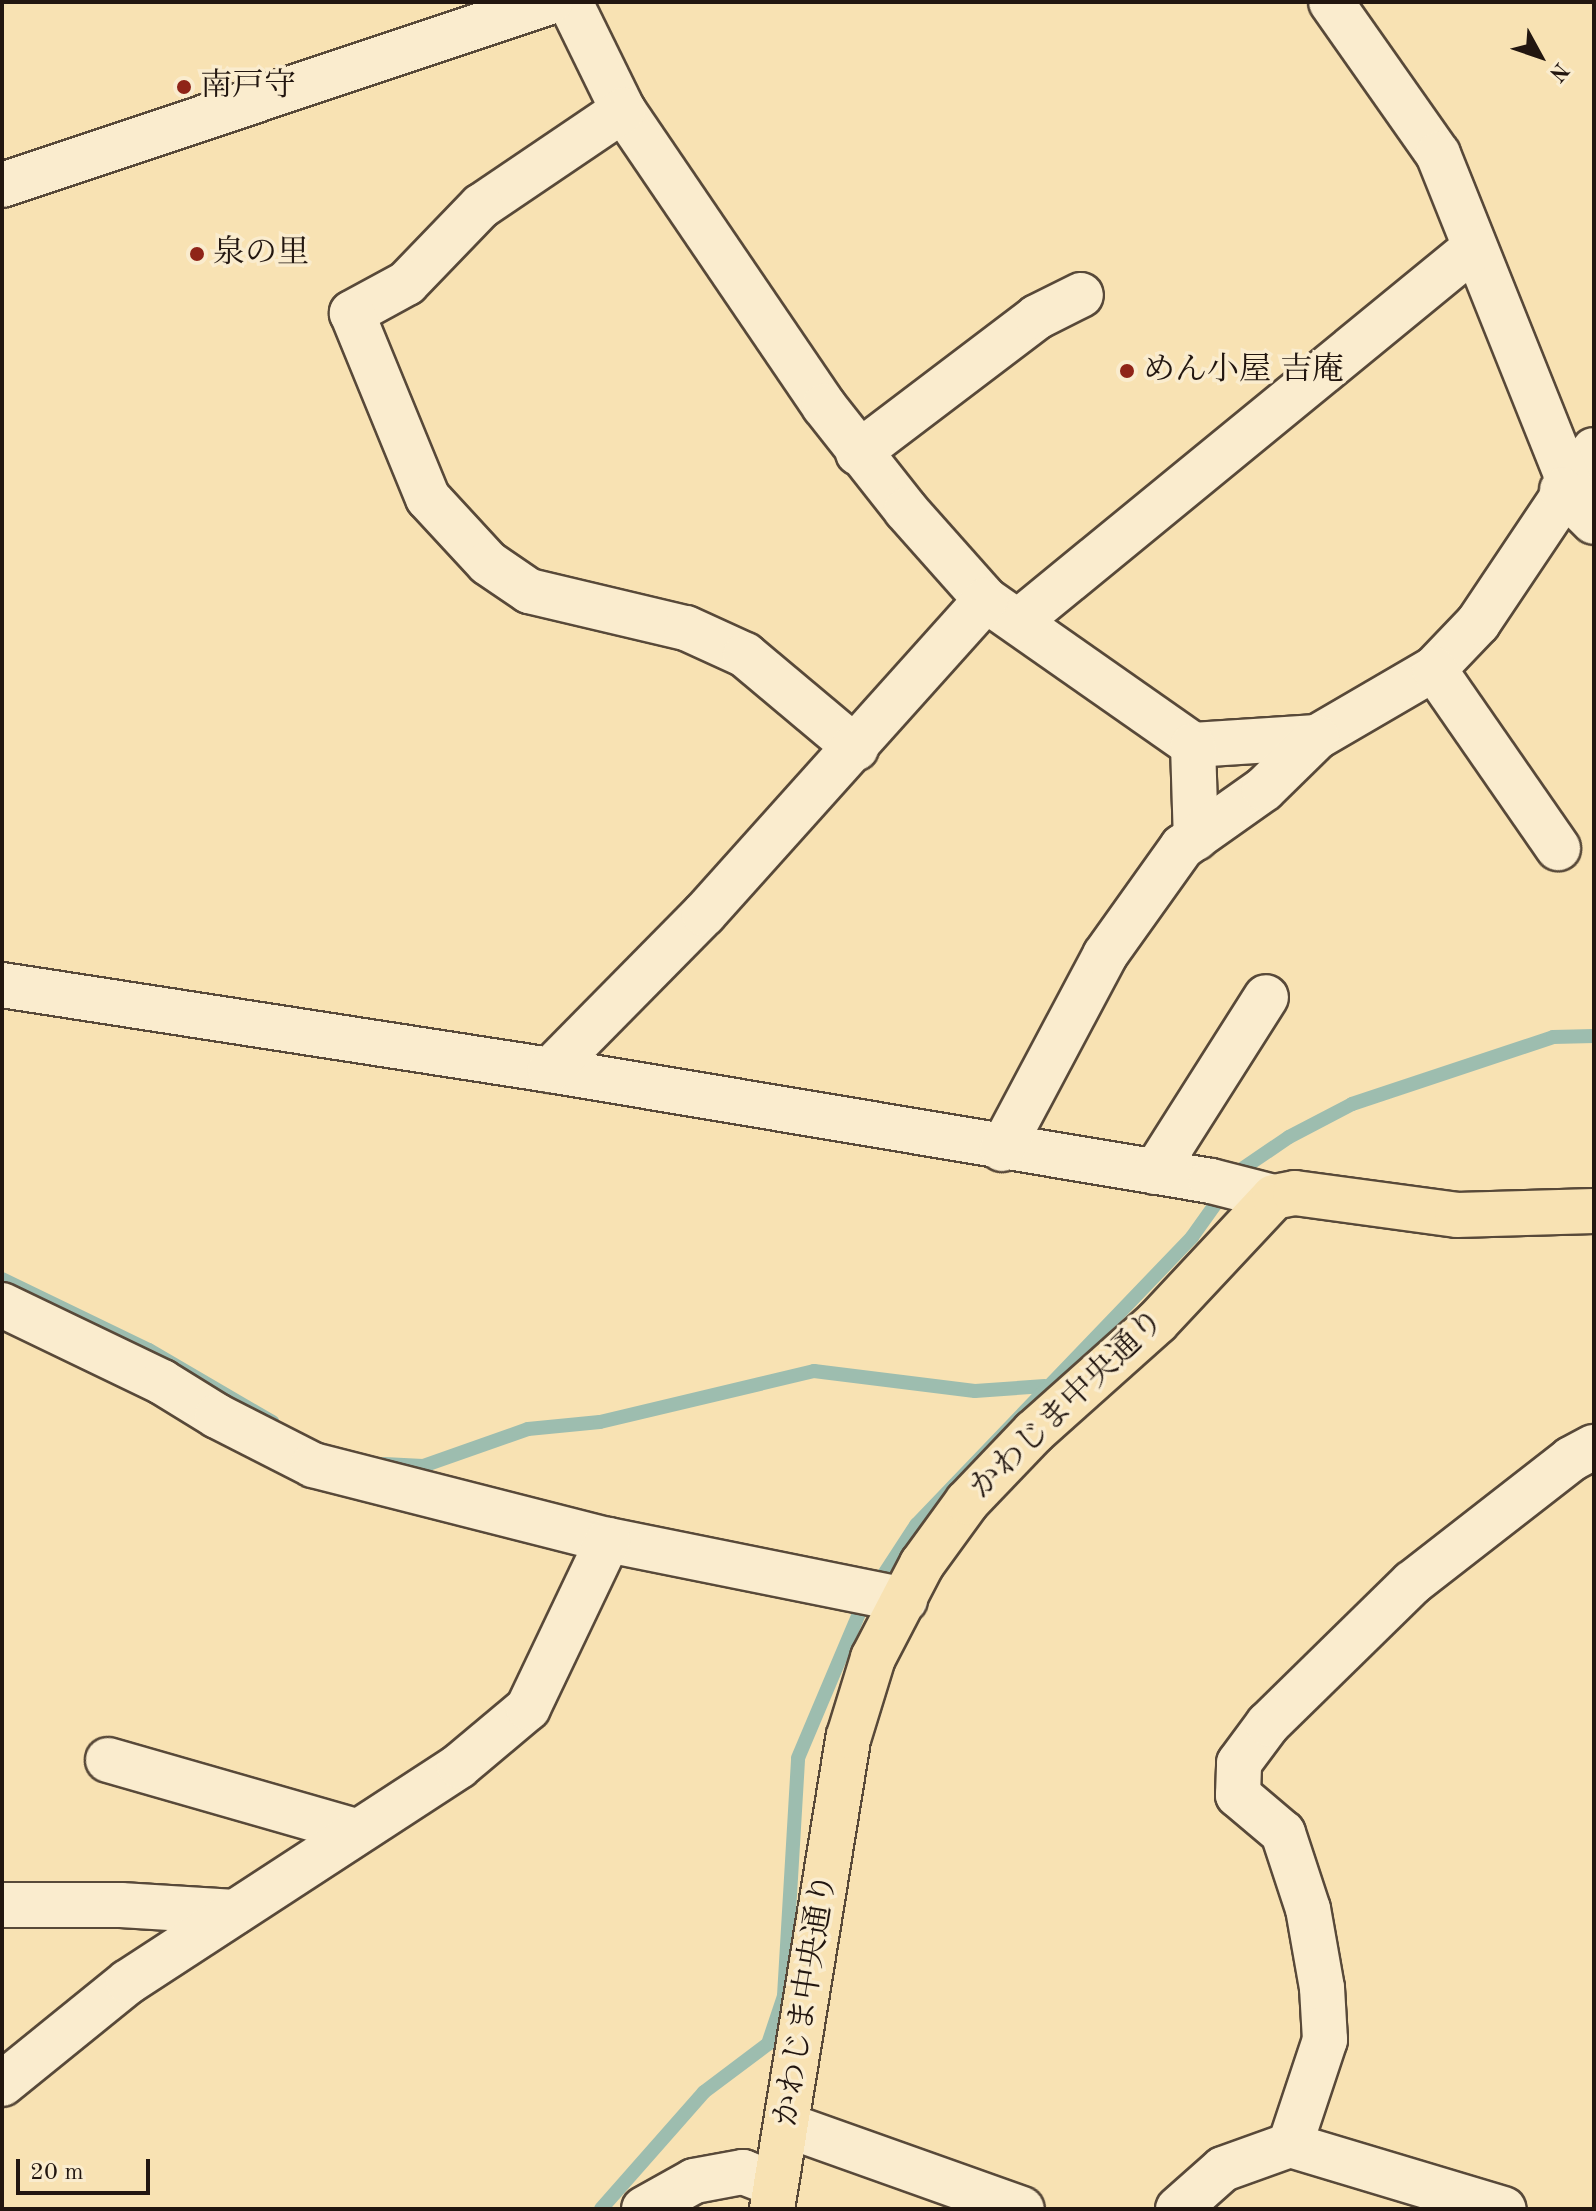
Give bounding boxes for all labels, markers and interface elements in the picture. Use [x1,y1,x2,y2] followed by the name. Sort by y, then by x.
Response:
[1500,16,1580,96] north arrow
[1545,58,1572,85] text: N
[200,68,296,106] place label: 南戸守
[175,78,193,96] marker: 南戸守
[213,235,309,273] place label: 泉の里
[188,245,206,263] marker: 泉の里
[1143,352,1344,390] place label: めん小屋 吉庵
[1118,362,1136,380] marker: めん小屋 吉庵
[963,1302,1173,1508] street label: かわじま中央通り
[768,1871,846,2129] street label: かわじま中央通り
[20,2143,154,2193] scale bar
[30,2161,84,2185] text: 20 m

